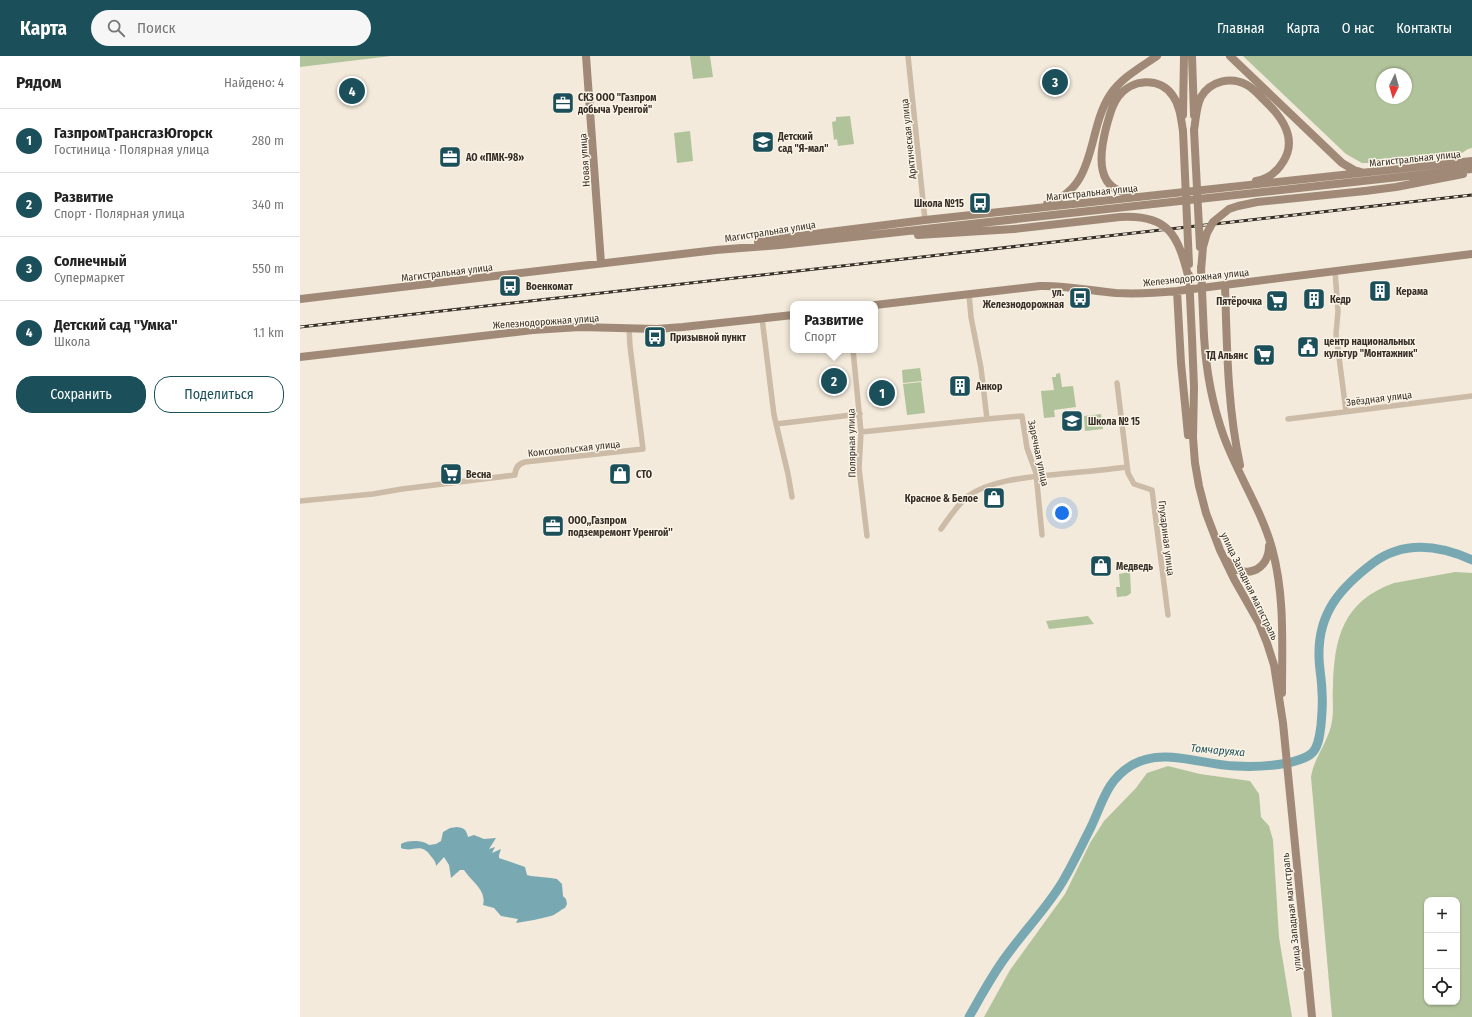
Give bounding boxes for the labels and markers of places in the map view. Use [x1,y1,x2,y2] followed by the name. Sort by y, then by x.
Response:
[1042,67,1068,97] pin: 3
[339,76,365,106] pin: 4
[550,90,576,116] office icon: СКЗ ООО "Газпром добыча Уренгой"
[577,92,656,116] place label: СКЗ ООО "Газпром добыча Уренгой"
[750,129,776,155] school or university icon: Детский сад "Я-мал"
[777,131,828,155] place label: Детский сад "Я-мал"
[437,144,463,170] office icon: АО «ПМК-98»
[465,152,524,164] place label: АО «ПМК-98»
[967,190,993,216] bus stop icon: Школа №15
[914,198,964,210] place label: Школа №15
[497,273,523,299] bus stop icon: Военкомат
[1367,278,1393,304] building icon: Керама
[526,281,573,293] place label: Военкомат
[1067,285,1093,311] bus stop icon: ул. Железнодорожная
[1301,286,1327,312] building icon: Кедр
[1396,286,1428,298] place label: Керама
[982,287,1065,311] place label: ул. Железнодорожная
[1264,288,1290,314] supermarket icon: Пятёрочка
[1330,294,1352,306] place label: Кедр
[1216,296,1262,308] place label: Пятёрочка
[642,324,668,350] bus stop icon: Призывной пункт
[670,332,747,344] place label: Призывной пункт
[1295,334,1321,360] public building icon: центр национальных культур "Монтажник"
[1324,336,1417,360] place label: центр национальных культур "Монтажник"
[1251,342,1277,368] supermarket icon: ТД Альянс
[1206,350,1249,362] place label: ТД Альянс
[821,366,847,396] pin: 2
[947,373,973,399] building icon: Анкор
[869,378,895,408] pin: 1
[975,381,1003,393] place label: Анкор
[1059,408,1085,434] school or university icon: Школа № 15
[1088,416,1140,428] place label: Школа № 15
[438,461,464,487] supermarket icon: Весна
[607,461,633,487] shop icon: СТО
[466,469,491,481] place label: Весна
[636,469,652,481] place label: СТО
[981,485,1007,511] shop icon: Красное & Белое
[905,493,978,505] place label: Красное & Белое
[540,513,566,539] office icon: ООО,,Газпром подземремонт Уренгой''
[568,515,673,539] place label: ООО,,Газпром подземремонт Уренгой''
[1088,553,1114,579] shop icon: Медведь
[1116,561,1153,573] place label: Медведь

